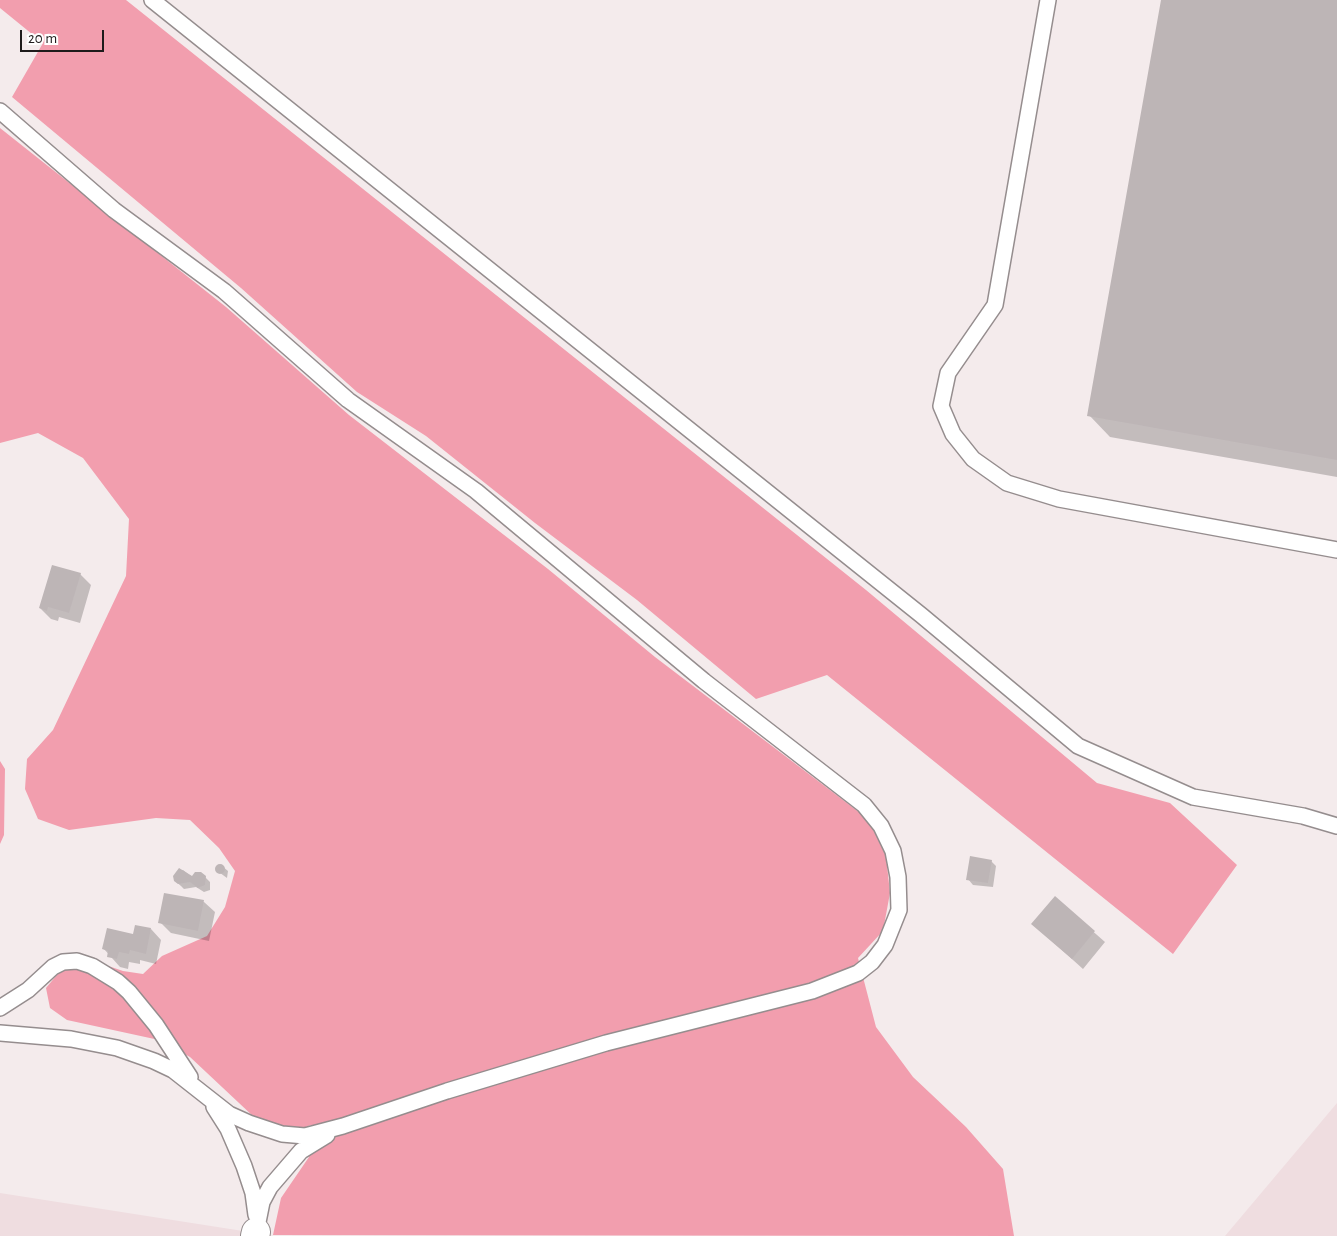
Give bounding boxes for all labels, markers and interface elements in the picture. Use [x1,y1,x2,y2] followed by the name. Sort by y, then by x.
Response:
[22,20,106,52] scale bar
[28,31,57,46] text: 20 m

